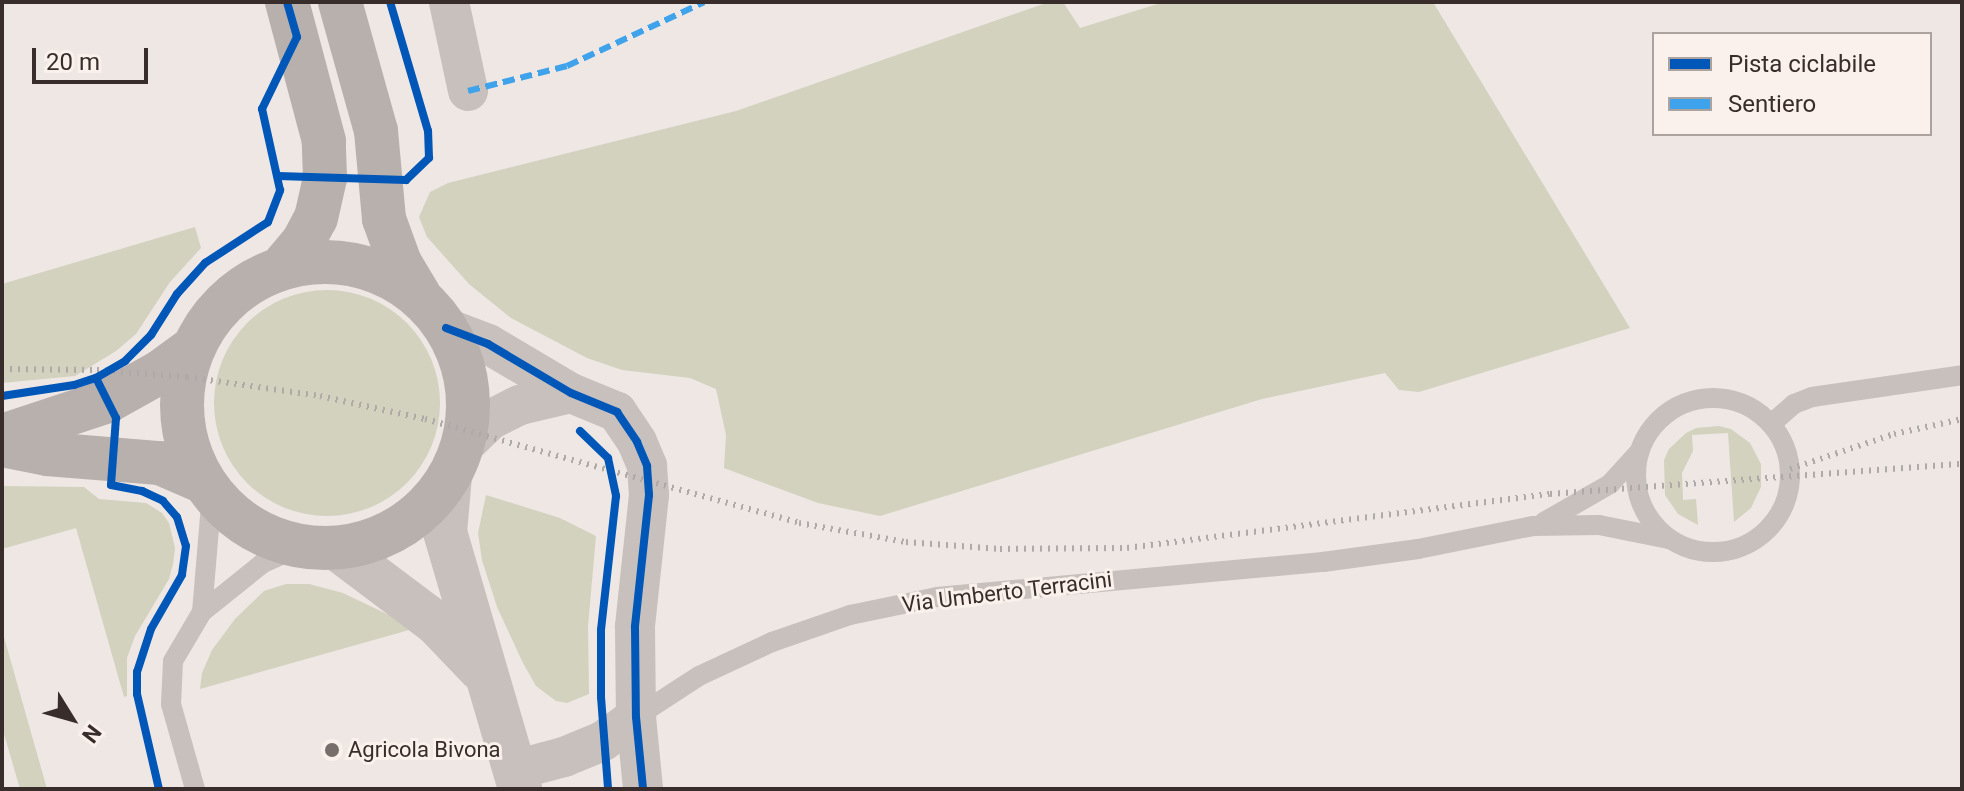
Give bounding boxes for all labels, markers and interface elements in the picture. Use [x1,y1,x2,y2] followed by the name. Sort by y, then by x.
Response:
[36,32,152,82] scale bar
[1652,32,1932,136] legend
[46,48,100,76] text: 20 m
[1728,50,1876,78] text: Pista ciclabile
[1728,90,1816,118] text: Sentiero
[900,566,1114,618] street label: Via Umberto Terracini
[32,679,112,759] north arrow
[77,720,106,747] text: N
[348,737,501,763] place label: Agricola Bivona
[323,741,341,759] marker: Agricola Bivona

